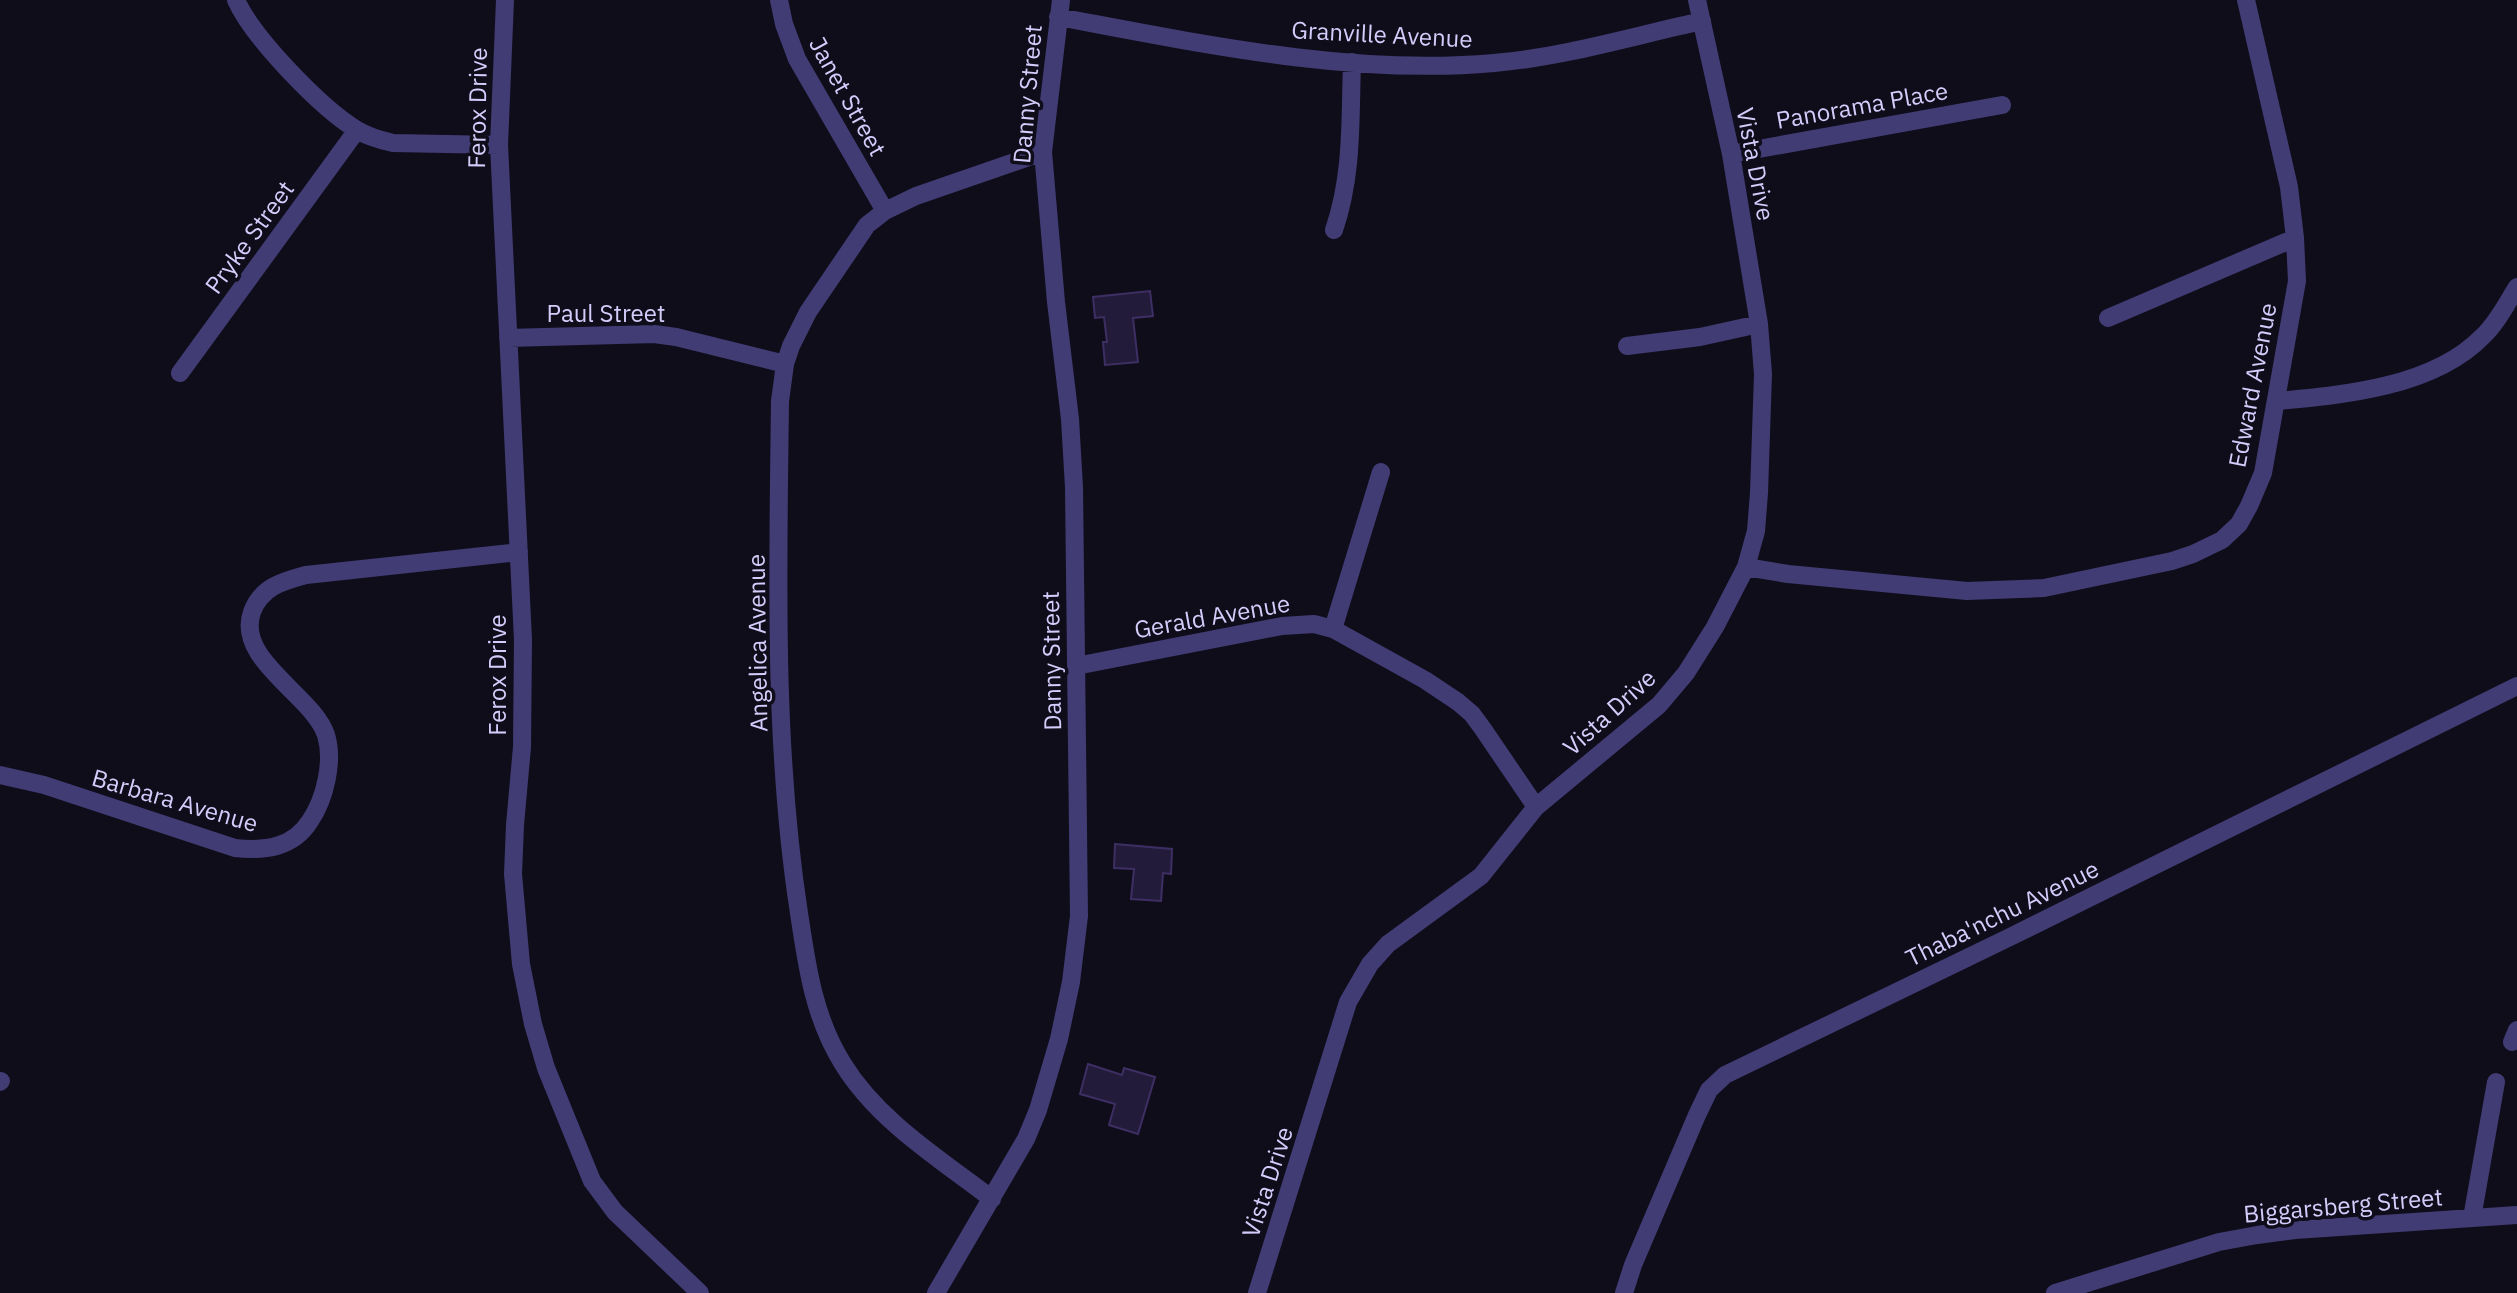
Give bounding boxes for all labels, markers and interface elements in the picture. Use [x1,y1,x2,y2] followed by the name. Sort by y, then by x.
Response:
[1291,13,1473,55] street label: Granville Avenue
[1005,23,1049,165] street label: Danny Street
[802,31,894,161] street label: Janet Street
[460,47,494,169] street label: Ferox Drive
[1773,74,1951,136] street label: Panorama Place
[1729,105,1783,223] street label: Vista Drive
[197,174,301,300] street label: Pryke Street
[547,297,665,329] street label: Paul Street
[2220,300,2284,470] street label: Edward Avenue
[739,554,775,732] street label: Angelica Avenue
[1132,587,1292,645] street label: Gerald Avenue
[1034,591,1068,731] street label: Danny Street
[481,614,513,736] street label: Ferox Drive
[1556,662,1662,762] street label: Vista Drive
[88,761,262,839] street label: Barbara Avenue
[1900,852,2104,974] street label: Thaba'nchu Avenue
[1234,1122,1300,1242] street label: Vista Drive
[2242,1180,2444,1230] street label: Biggarsberg Street

